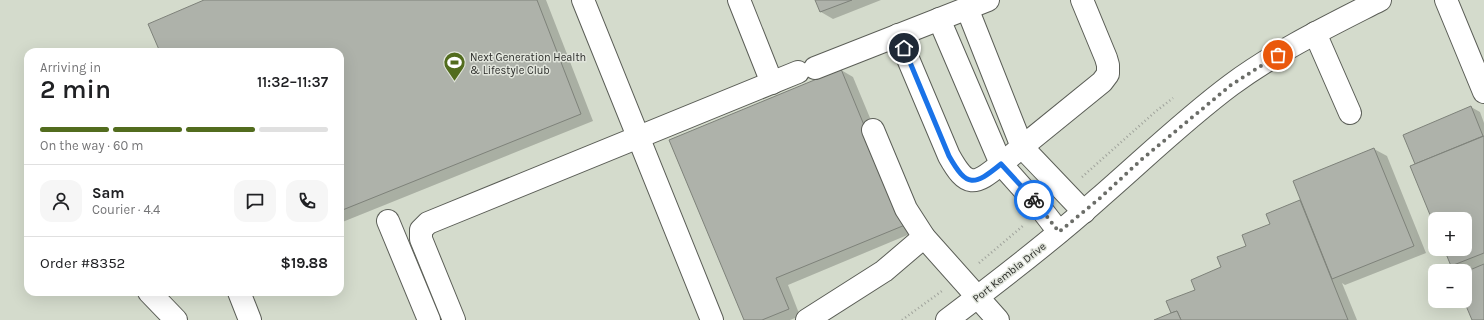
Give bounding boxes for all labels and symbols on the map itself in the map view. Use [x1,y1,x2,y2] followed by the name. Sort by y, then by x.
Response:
[887,31,921,65] pin
[1261,38,1295,72] pin
[442,50,468,83] sports icon: Next Generation Health & Lifestyle Club
[470,51,586,77] place label: Next Generation Health & Lifestyle Club
[1014,180,1054,220] courier
[970,240,1049,305] street label: Port Kembla Drive

